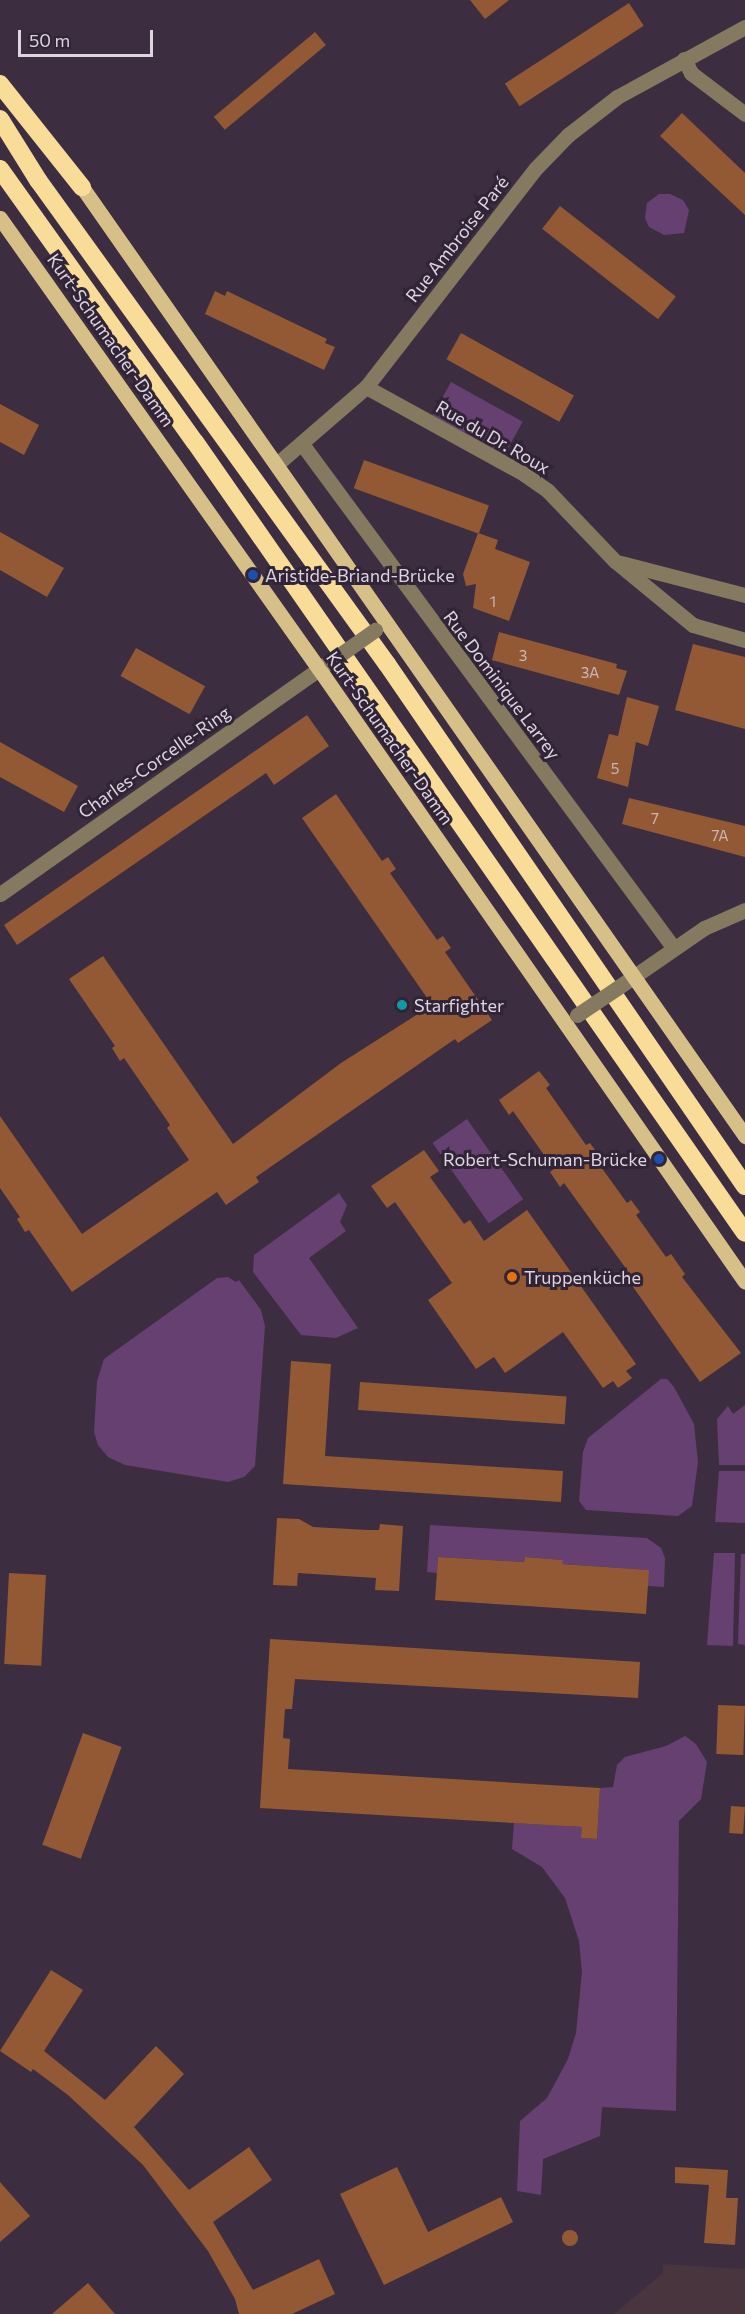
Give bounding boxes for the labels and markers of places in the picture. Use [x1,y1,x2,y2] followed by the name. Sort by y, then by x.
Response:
[265,564,455,586] place label: Aristide-Briand-Brücke
[246,568,260,582] marker: Aristide-Briand-Brücke
[414,994,504,1016] place label: Starfighter
[395,998,409,1012] marker: Starfighter
[443,1148,647,1170] place label: Robert-Schuman-Brücke
[652,1152,666,1166] marker: Robert-Schuman-Brücke
[524,1266,641,1288] place label: Truppenküche
[505,1270,519,1284] marker: Truppenküche

